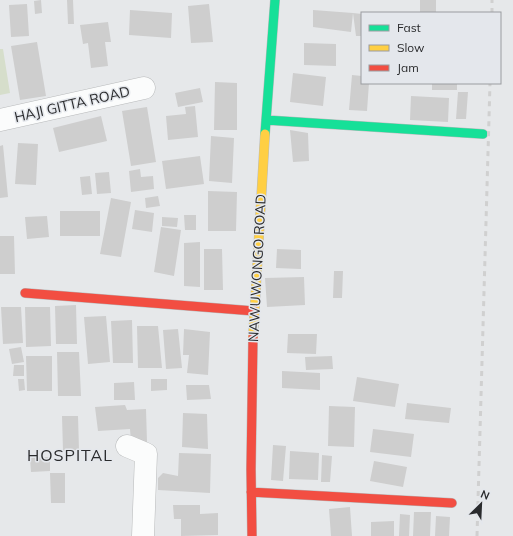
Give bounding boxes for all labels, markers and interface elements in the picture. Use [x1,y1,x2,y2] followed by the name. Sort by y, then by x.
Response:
[361,12,501,84] legend
[397,20,421,35] text: Fast
[397,40,425,55] text: Slow
[397,60,419,75] text: Jam
[12,82,132,126] street label: HAJI GITTA ROAD
[244,194,270,342] street label: NAWUWONGO ROAD
[27,445,113,465] district label: HOSPITAL
[461,484,501,524] north arrow
[478,487,492,503] text: N

